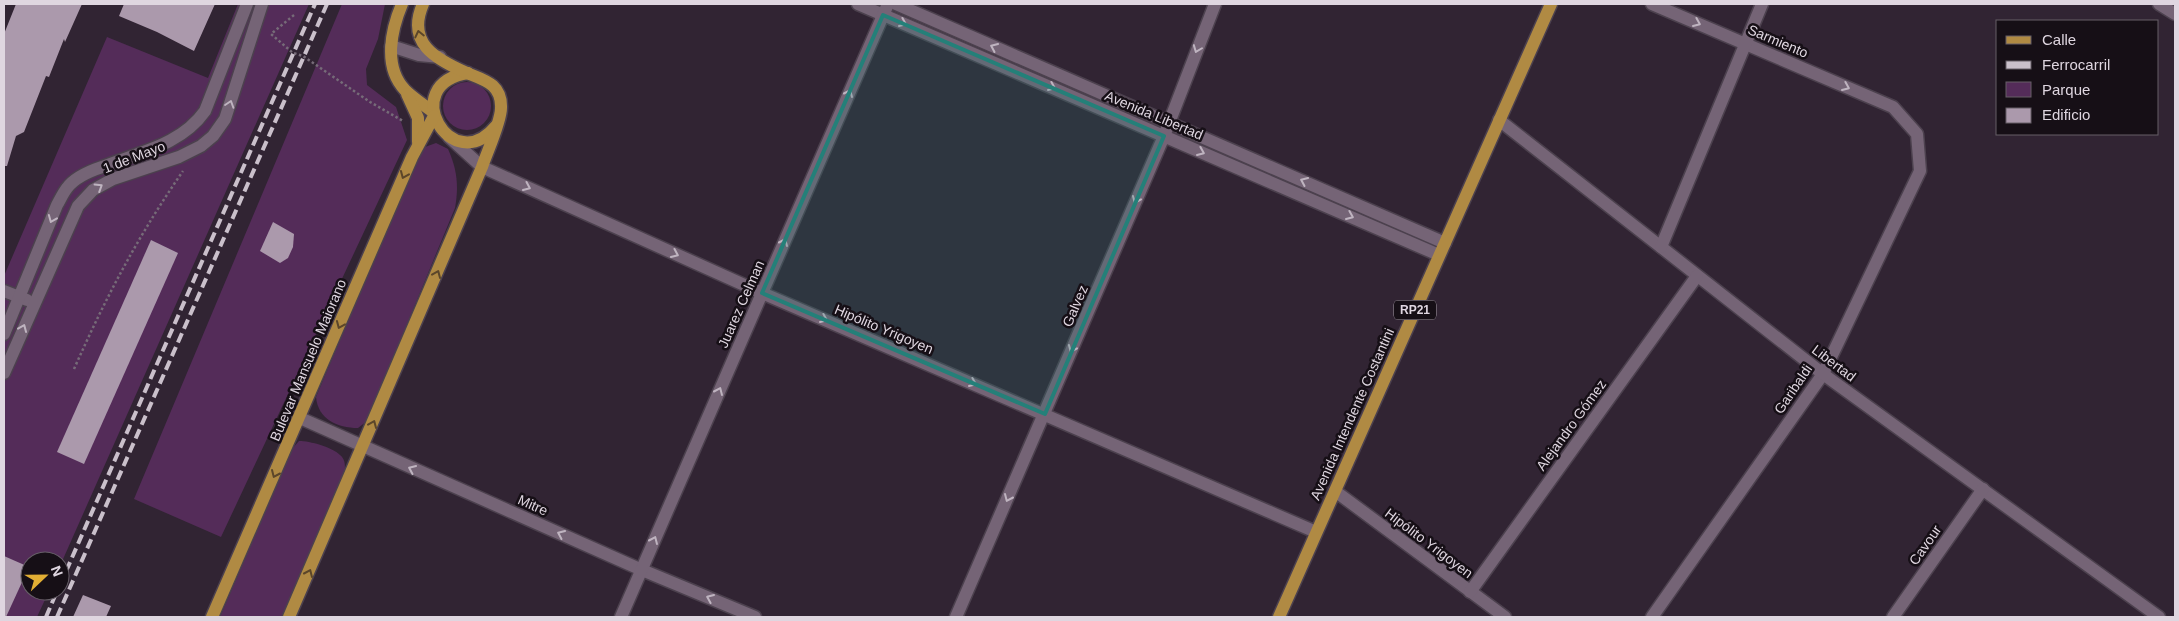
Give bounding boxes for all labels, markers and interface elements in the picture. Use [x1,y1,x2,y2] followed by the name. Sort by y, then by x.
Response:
[1692,16,1701,27] one-way arrow
[898,18,906,28] one-way arrow
[1996,20,2159,135] legend
[1746,21,1811,61] street label: Sarmiento
[415,29,425,38] one-way arrow
[2042,31,2076,48] text: Calle
[990,42,999,53] one-way arrow
[1193,44,1203,53] one-way arrow
[2042,56,2110,73] text: Ferrocarril
[1047,81,1056,92] one-way arrow
[1842,81,1850,91] one-way arrow
[2042,81,2090,98] text: Parque
[1103,87,1205,143] street label: Avenida Libertad
[842,89,853,98] one-way arrow
[224,100,234,109] one-way arrow
[2042,106,2090,123] text: Edificio
[101,138,168,176] street label: 1 de Mayo
[1196,145,1205,156] one-way arrow
[400,170,411,179] one-way arrow
[1300,177,1309,188] one-way arrow
[522,180,531,191] one-way arrow
[94,184,103,194] one-way arrow
[1132,195,1143,204] one-way arrow
[1345,210,1354,221] one-way arrow
[47,214,58,223] one-way arrow
[778,238,789,247] one-way arrow
[670,247,679,258] one-way arrow
[715,258,767,350] street label: Juarez Celman
[430,270,441,279] one-way arrow
[267,276,350,443] street label: Bulevar Mansuelo Maiorano
[1059,283,1091,329] street label: Galvez
[1394,300,1436,320] road number: RP21
[832,301,936,357] street label: Hipólito Yrigoyen
[819,314,827,324] one-way arrow
[336,320,347,329] one-way arrow
[16,324,27,333] one-way arrow
[1307,326,1397,502] street label: Avenida Intendente Costantini
[1809,341,1859,385] street label: Libertad
[1068,344,1079,353] one-way arrow
[1771,361,1815,417] street label: Garibaldi
[968,377,977,388] one-way arrow
[1533,377,1609,473] street label: Alejandro Gómez
[713,387,724,396] one-way arrow
[367,420,378,429] one-way arrow
[408,464,417,475] one-way arrow
[271,469,282,478] one-way arrow
[516,491,551,519] street label: Mitre
[1003,493,1014,502] one-way arrow
[1382,505,1476,581] street label: Hipólito Yrigoyen
[1906,522,1945,568] street label: Cavour
[557,529,566,540] one-way arrow
[648,536,659,545] one-way arrow
[20,551,70,601] north arrow
[48,563,66,579] text: N
[302,569,313,578] one-way arrow
[706,594,715,605] one-way arrow

